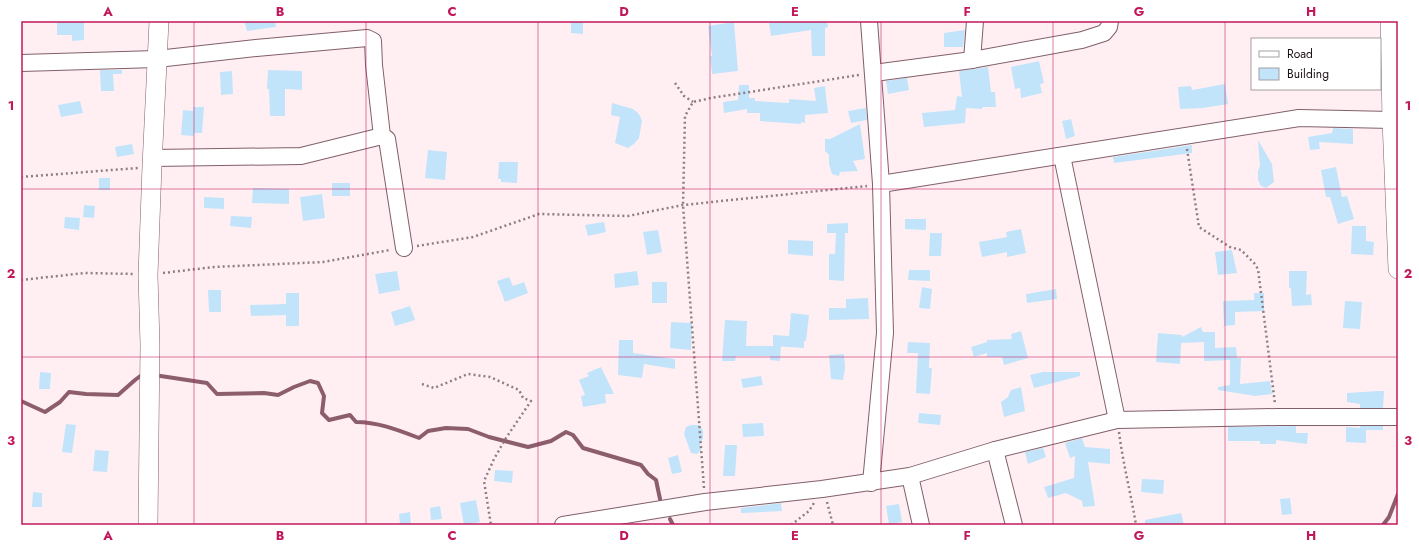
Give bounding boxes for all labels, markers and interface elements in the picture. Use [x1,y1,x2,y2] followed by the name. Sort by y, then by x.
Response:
[102,2,113,21] text: A
[276,2,285,21] text: B
[447,2,457,21] text: C
[619,2,629,21] text: D
[791,2,799,21] text: E
[963,2,971,21] text: F
[1134,2,1145,21] text: G
[1306,2,1316,21] text: H
[1251,38,1381,90] legend
[1287,45,1313,63] text: Road
[1287,65,1329,83] text: Building
[8,96,14,115] text: 1
[1405,96,1411,115] text: 1
[7,264,15,283] text: 2
[1404,264,1412,283] text: 2
[7,431,15,450] text: 3
[1404,431,1412,450] text: 3
[102,526,113,545] text: A
[276,526,285,545] text: B
[447,526,457,545] text: C
[619,526,629,545] text: D
[791,526,799,545] text: E
[963,526,971,545] text: F
[1134,526,1145,545] text: G
[1306,526,1316,545] text: H

